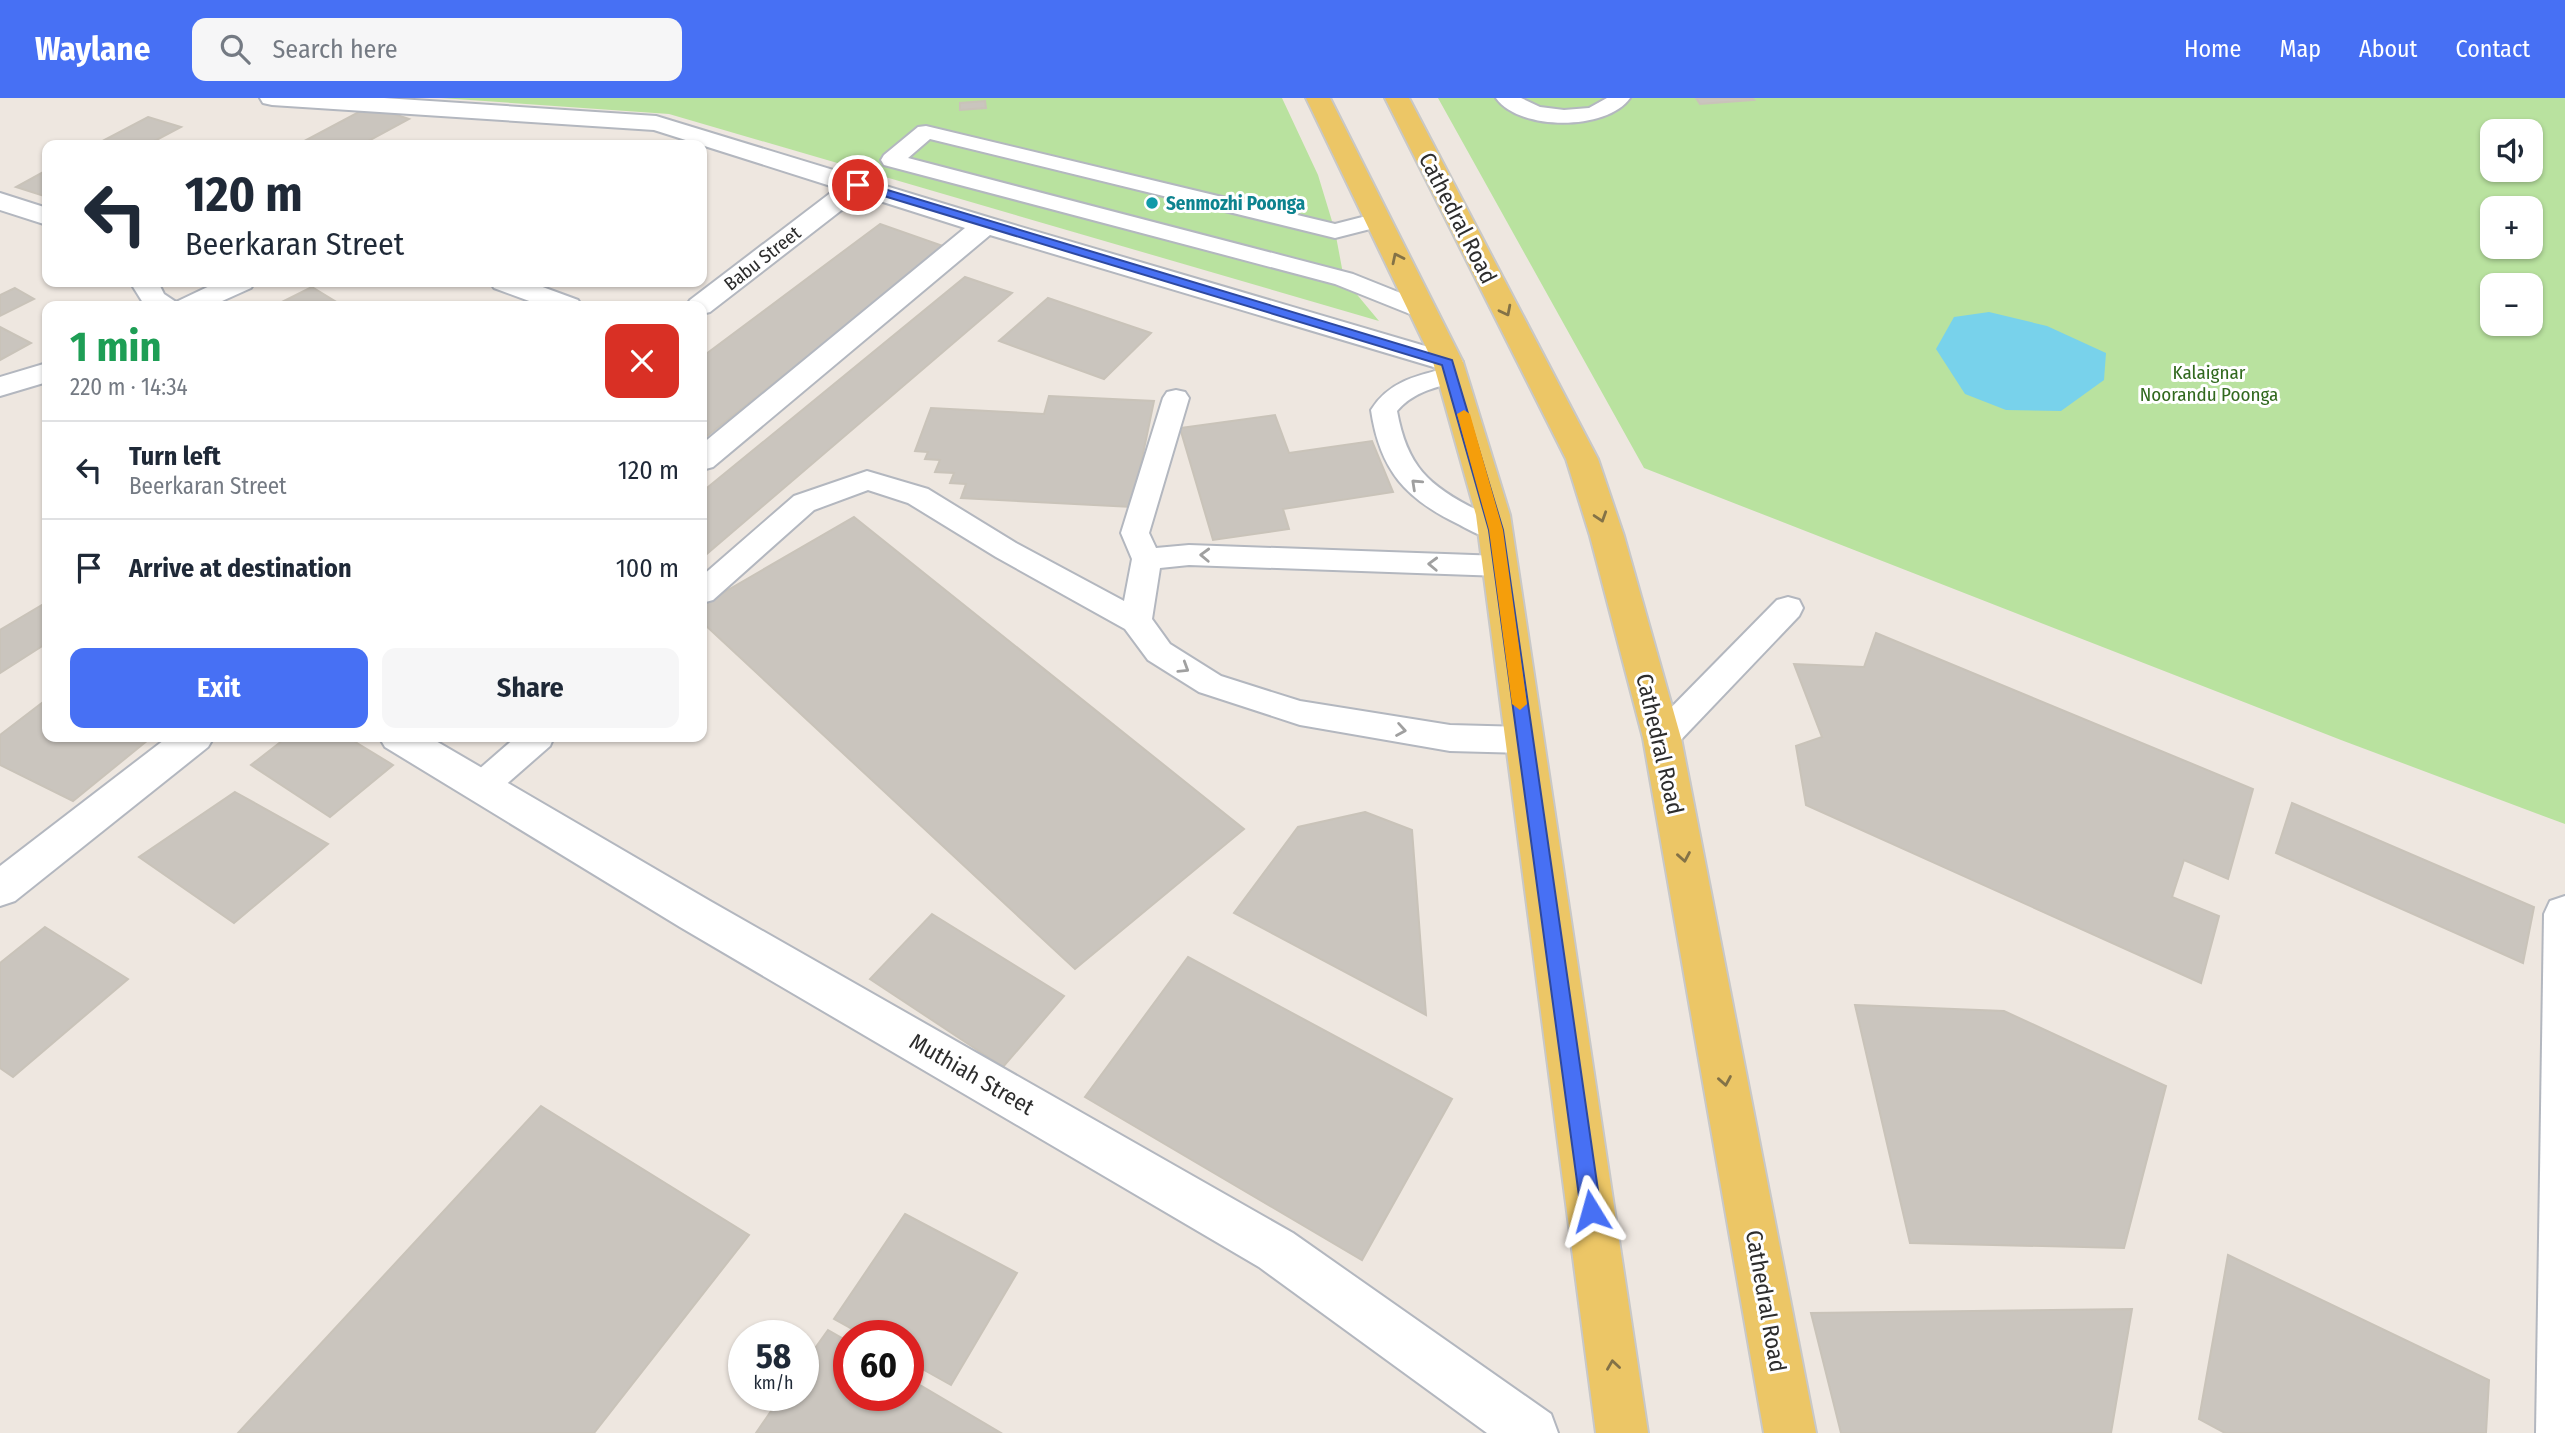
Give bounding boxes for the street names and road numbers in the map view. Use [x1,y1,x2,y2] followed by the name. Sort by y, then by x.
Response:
[1413,148,1503,288] street label: Cathedral Road
[719,221,806,295] street label: Babu Street
[1630,671,1690,817] street label: Cathedral Road
[905,1027,1040,1121] street label: Muthiah Street
[1740,1228,1792,1374] street label: Cathedral Road

